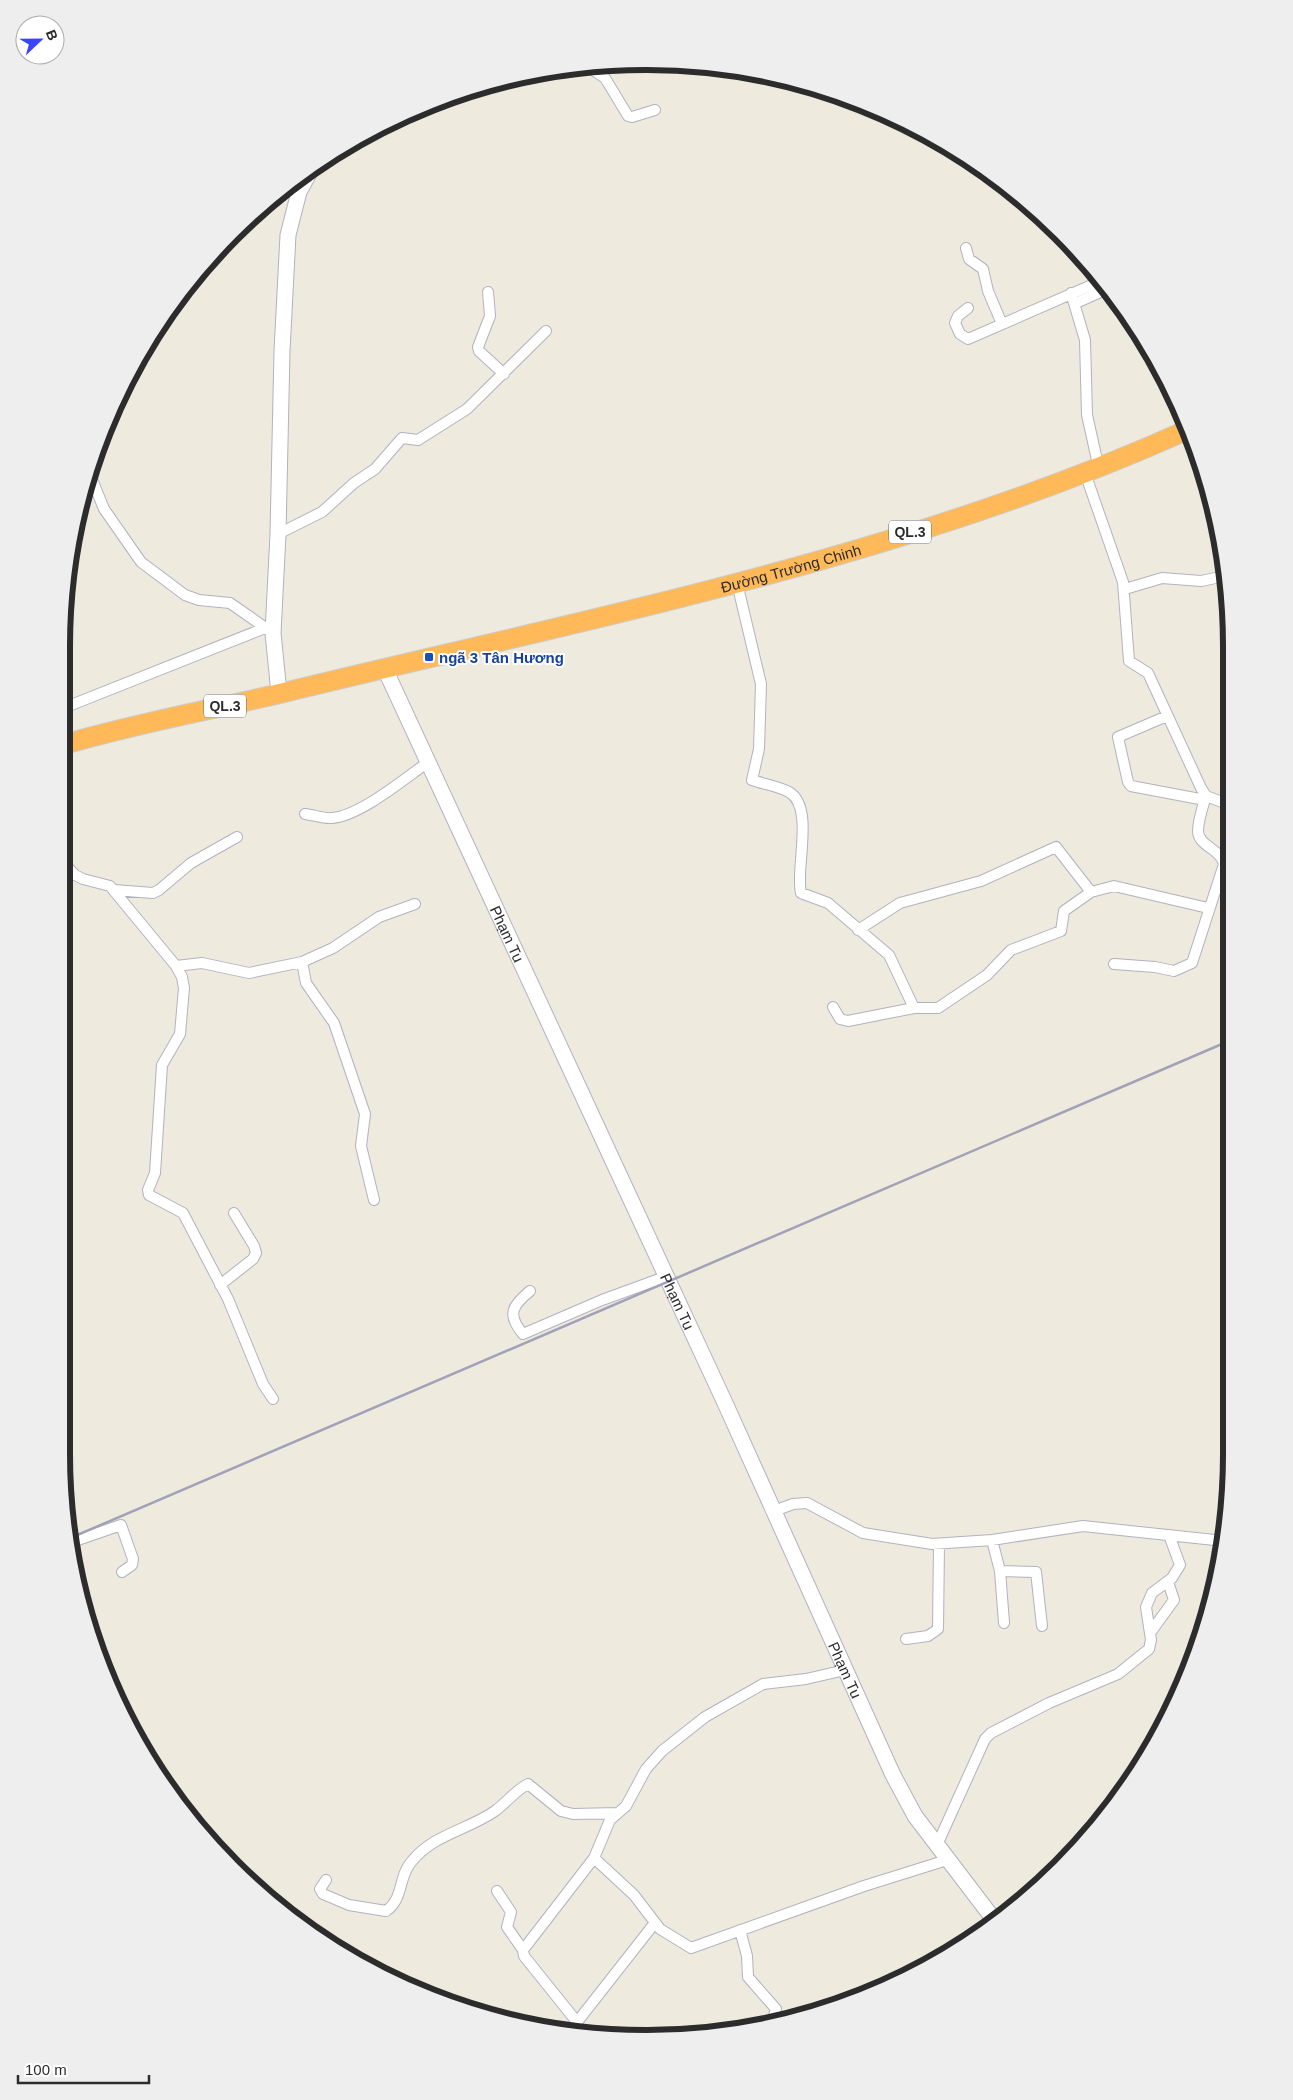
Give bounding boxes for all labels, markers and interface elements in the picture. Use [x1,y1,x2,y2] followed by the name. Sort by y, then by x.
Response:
[15,15,65,65] north arrow
[43,27,61,43] text: B
[889,520,931,544] road number: QL.3
[719,540,863,596] street label: Đường Trường Chinh
[439,649,564,666] place label: ngã 3 Tân Hương
[423,651,435,663] marker: ngã 3 Tân Hương
[204,694,246,718] road number: QL.3
[487,903,528,965] street label: Phạm Tu
[658,1270,698,1332] street label: Phạm Tu
[825,1639,866,1701] street label: Phạm Tu
[18,2052,149,2084] scale bar
[25,2061,67,2078] text: 100 m

